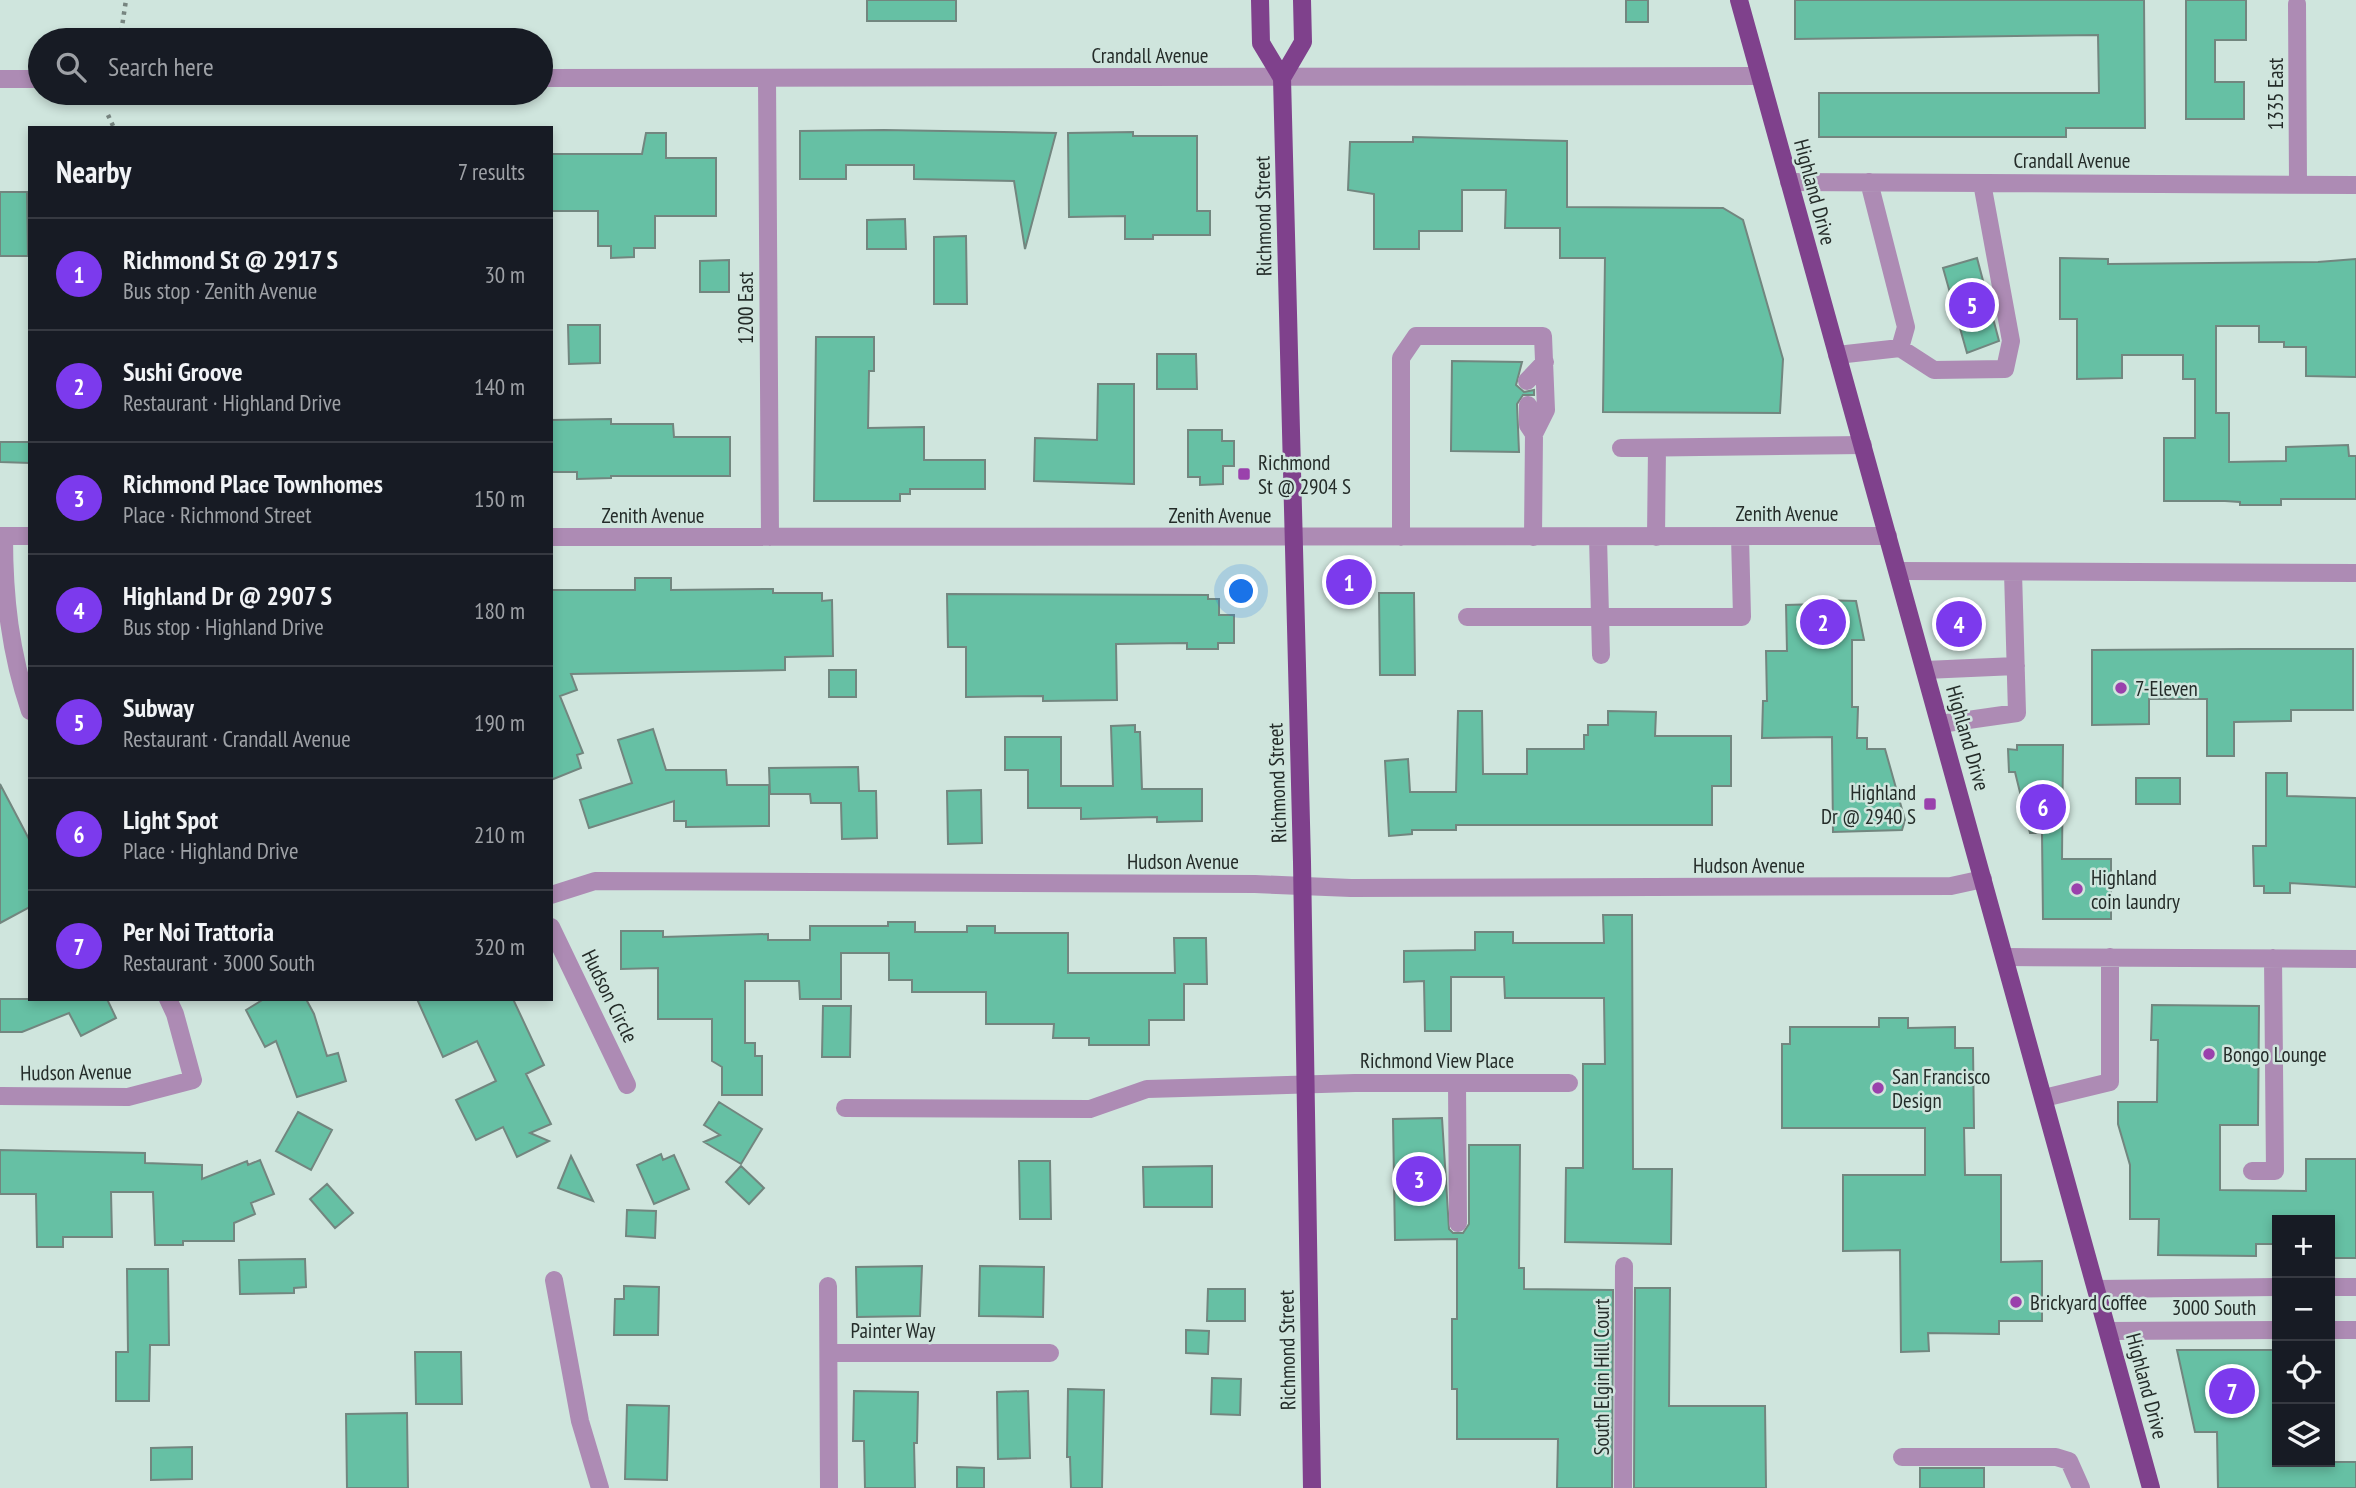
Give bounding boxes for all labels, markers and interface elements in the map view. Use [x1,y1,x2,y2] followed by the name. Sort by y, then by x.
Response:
[28,28,553,105] search box
[1092,42,1209,69] street label: Crandall Avenue
[52,48,90,86] icon: search
[108,50,214,83] text: Search here
[2262,58,2289,130] street label: 1335 East
[1788,136,1842,248] street label: Highland Drive
[2014,147,2131,174] street label: Crandall Avenue
[56,152,131,191] text: Nearby
[1248,155,1278,276] street label: Richmond Street
[458,157,525,186] text: 7 results
[123,243,338,276] text: Richmond St @ 2917 S
[74,260,85,289] text: 1
[484,260,525,289] text: 30 m
[732,272,759,344] street label: 1200 East
[123,276,317,305] text: Bus stop · Zenith Avenue
[1949,279,1995,331] pin: 5
[123,355,243,388] text: Sushi Groove
[74,372,85,401] text: 2
[474,372,525,401] text: 140 m
[123,388,341,417] text: Restaurant · Highland Drive
[1258,449,1351,500] place label: Richmond St @ 2904 S
[1236,466,1252,482] marker: Richmond St @ 2904 S
[123,467,383,500] text: Richmond Place Townhomes
[74,484,85,513] text: 3
[474,484,525,513] text: 150 m
[123,500,312,529] text: Place · Richmond Street
[1736,500,1838,527] street label: Zenith Avenue
[602,502,704,529] street label: Zenith Avenue
[1169,502,1271,529] street label: Zenith Avenue
[1326,556,1372,608] pin: 1
[1224,574,1258,608] your location
[123,579,332,612] text: Highland Dr @ 2907 S
[74,596,85,625] text: 4
[474,596,525,625] text: 180 m
[1800,596,1846,648] pin: 2
[1936,598,1982,650] pin: 4
[123,612,324,641] text: Bus stop · Highland Drive
[2135,675,2198,702] place label: 7-Eleven
[2113,680,2129,696] marker: 7-Eleven
[1940,682,1996,794] street label: Highland Drive
[123,691,194,724] text: Subway
[74,708,85,737] text: 5
[474,708,525,737] text: 190 m
[1261,722,1293,844] street label: Richmond Street
[123,724,351,753] text: Restaurant · Crandall Avenue
[1821,779,1916,830] place label: Highland Dr @ 2940 S
[2020,781,2066,833] pin: 6
[1922,796,1938,812] marker: Highland Dr @ 2940 S
[123,803,218,836] text: Light Spot
[74,820,85,849] text: 6
[474,820,525,849] text: 210 m
[123,836,299,865] text: Place · Highland Drive
[1127,848,1239,875] street label: Hudson Avenue
[1693,852,1805,879] street label: Hudson Avenue
[2091,864,2180,915] place label: Highland coin laundry
[2069,881,2085,897] marker: Highland coin laundry
[123,915,274,948] text: Per Noi Trattoria
[74,932,85,961] text: 7
[474,932,525,961] text: 320 m
[576,945,644,1047] street label: Hudson Circle
[123,948,315,977] text: Restaurant · 3000 South
[2223,1041,2327,1068] place label: Bongo Lounge
[2201,1046,2217,1062] marker: Bongo Lounge
[1360,1047,1514,1074] street label: Richmond View Place
[20,1058,132,1086] street label: Hudson Avenue
[1892,1063,1990,1114] place label: San Francisco Design
[1870,1080,1886,1096] marker: San Francisco Design
[1396,1153,1442,1205] pin: 3
[2272,1215,2335,1467] map controls
[2272,1215,2335,1278] button: +
[2272,1278,2335,1341] button: −
[1272,1289,1302,1410] street label: Richmond Street
[2030,1289,2147,1316] place label: Brickyard Coffee
[2008,1294,2024,1310] marker: Brickyard Coffee
[2172,1294,2256,1321] street label: 3000 South
[1588,1298,1615,1456] street label: South Elgin Hill Court
[851,1317,936,1344] street label: Painter Way
[2120,1330,2174,1442] street label: Highland Drive
[2272,1341,2335,1404] button: locate
[2209,1365,2255,1417] pin: 7
[2272,1404,2335,1467] button: layers

